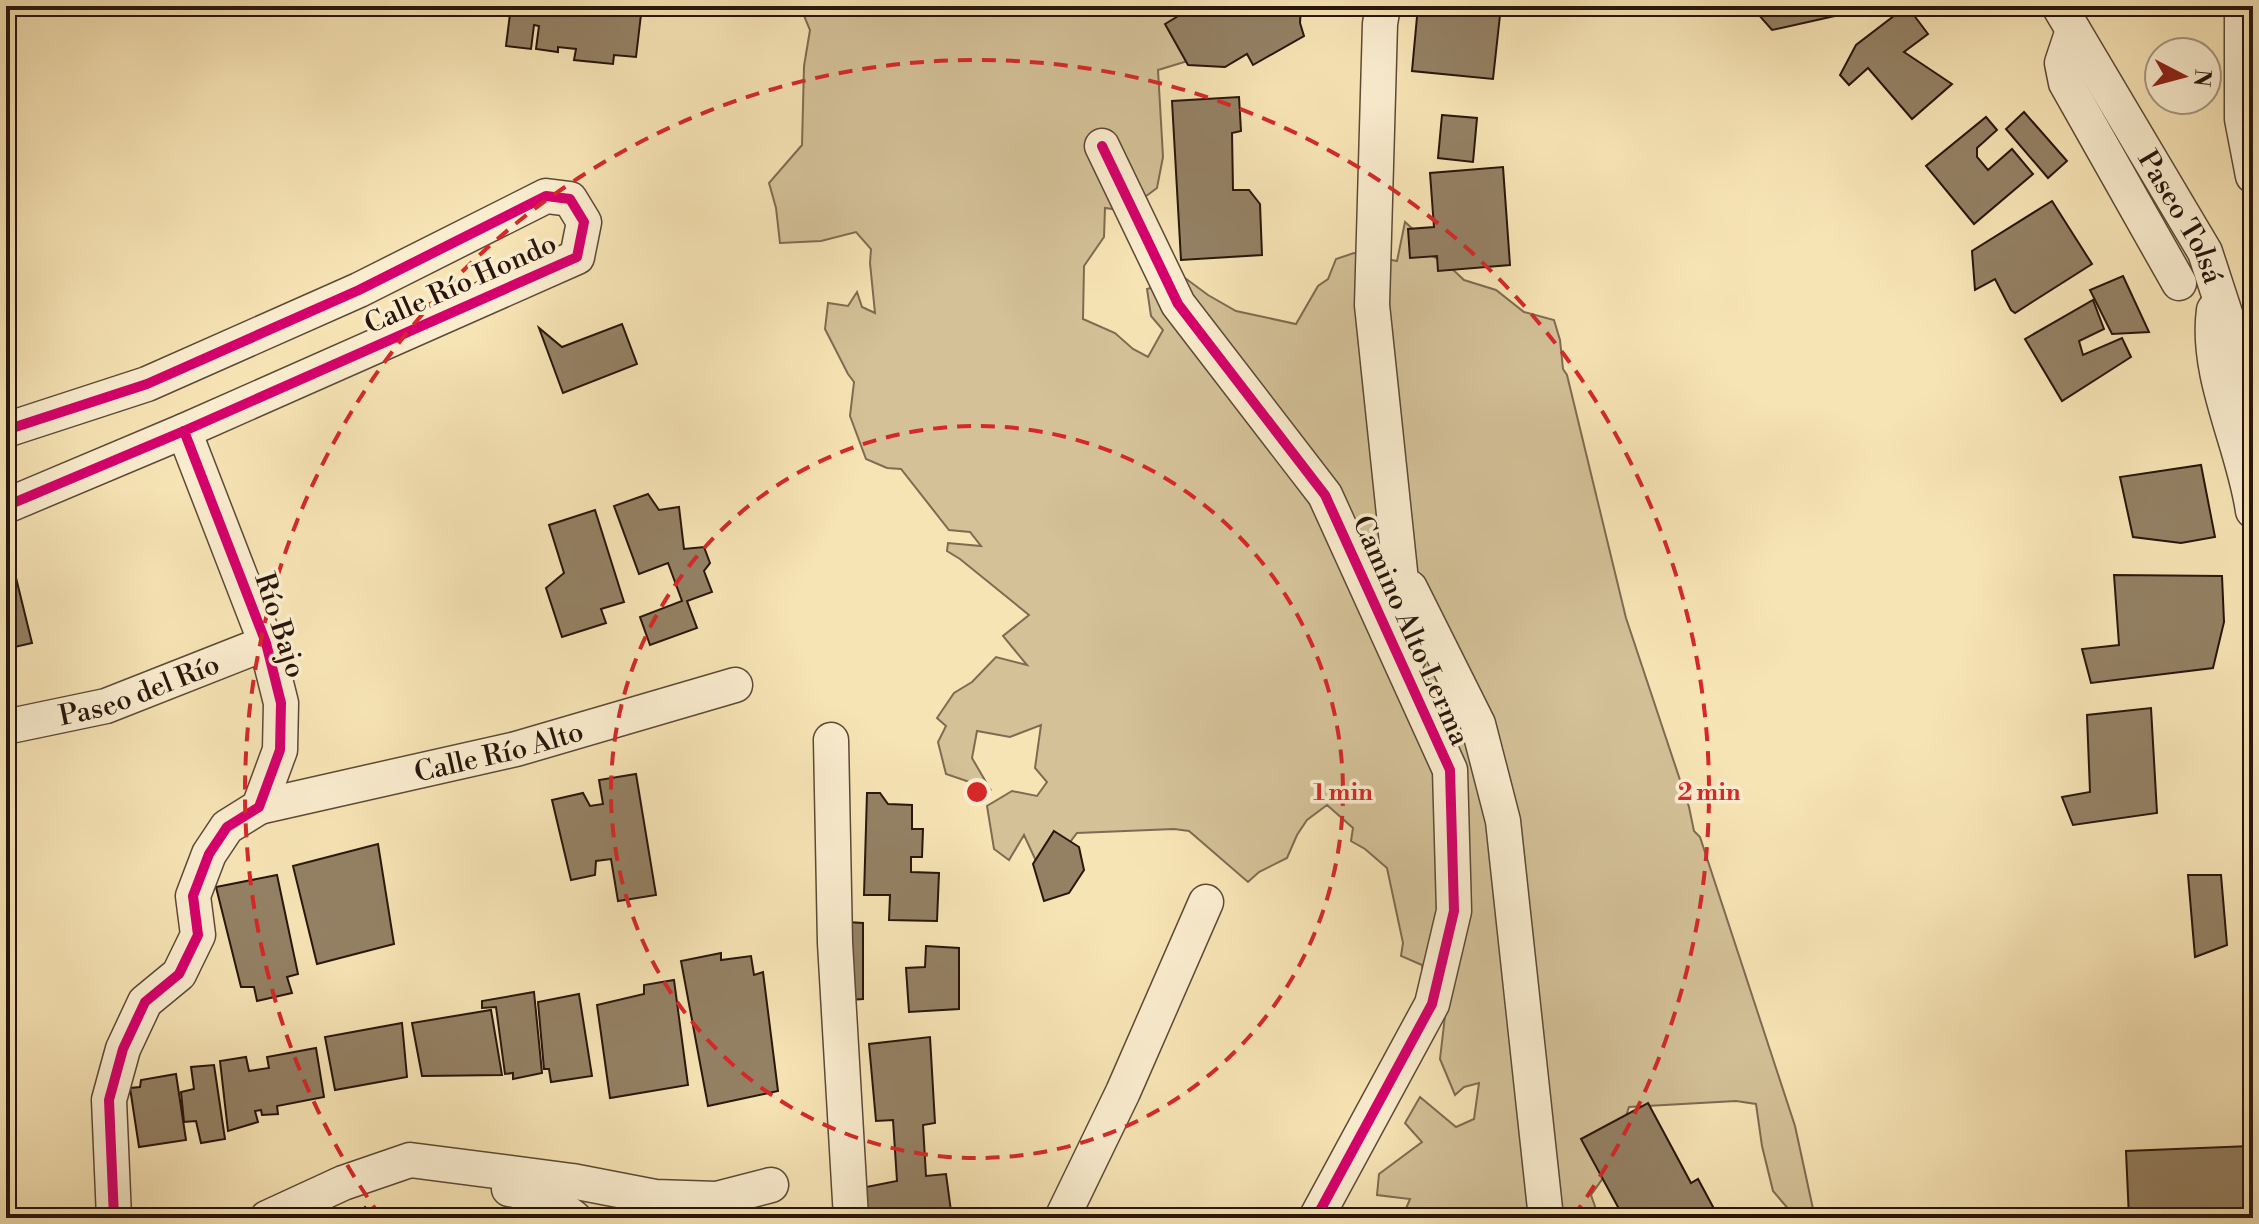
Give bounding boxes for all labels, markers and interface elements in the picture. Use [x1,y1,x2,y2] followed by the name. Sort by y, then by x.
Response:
[2143,36,2223,116] north arrow
[2187,68,2216,89] text: N
[2130,144,2230,289] street label: Paseo Tolsá
[359,226,562,342] street label: Calle Río Hondo
[1344,510,1477,752] street label: Camino Alto Lerma
[246,568,313,683] street label: Río Bajo
[56,647,225,734] street label: Paseo del Río
[411,714,588,790] street label: Calle Río Alto
[963,778,991,806] centre of rings
[1313,778,1373,808] text: 1 min
[1677,778,1741,808] text: 2 min

